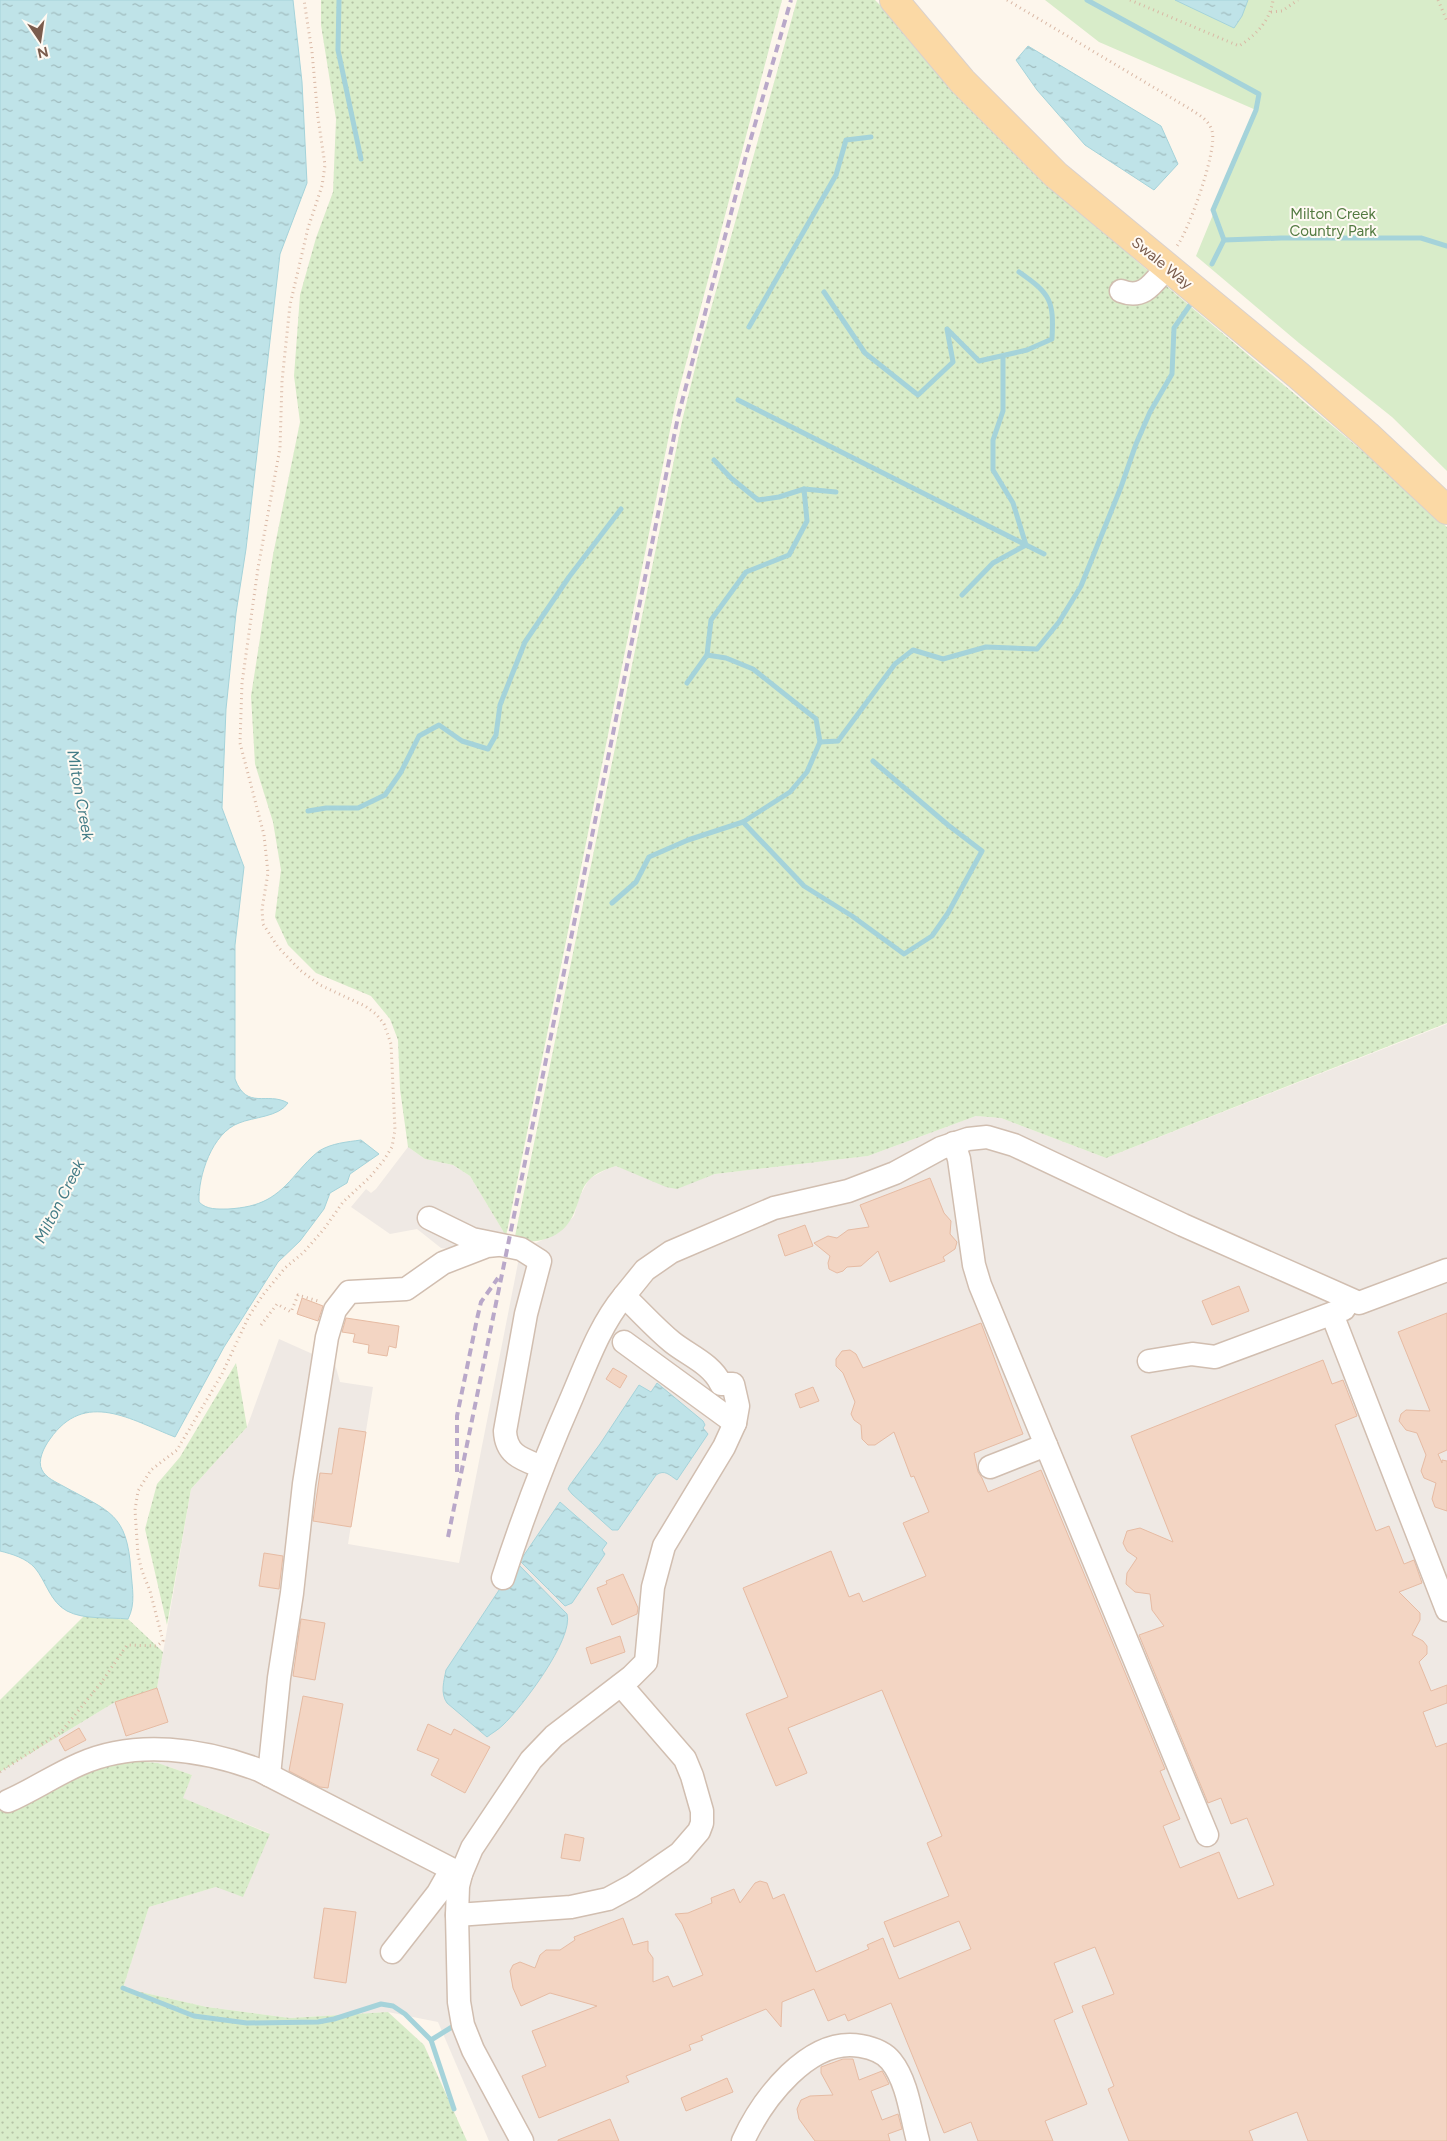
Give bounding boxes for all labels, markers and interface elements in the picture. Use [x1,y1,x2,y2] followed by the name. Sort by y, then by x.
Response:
[15,15,65,65] north arrow
[36,43,50,62] text: N
[1289,205,1377,240] park label: Milton Creek Country Park
[1128,233,1196,293] street label: Swale Way
[63,748,98,843] water label: Milton Creek
[30,1155,89,1246] water label: Milton Creek

